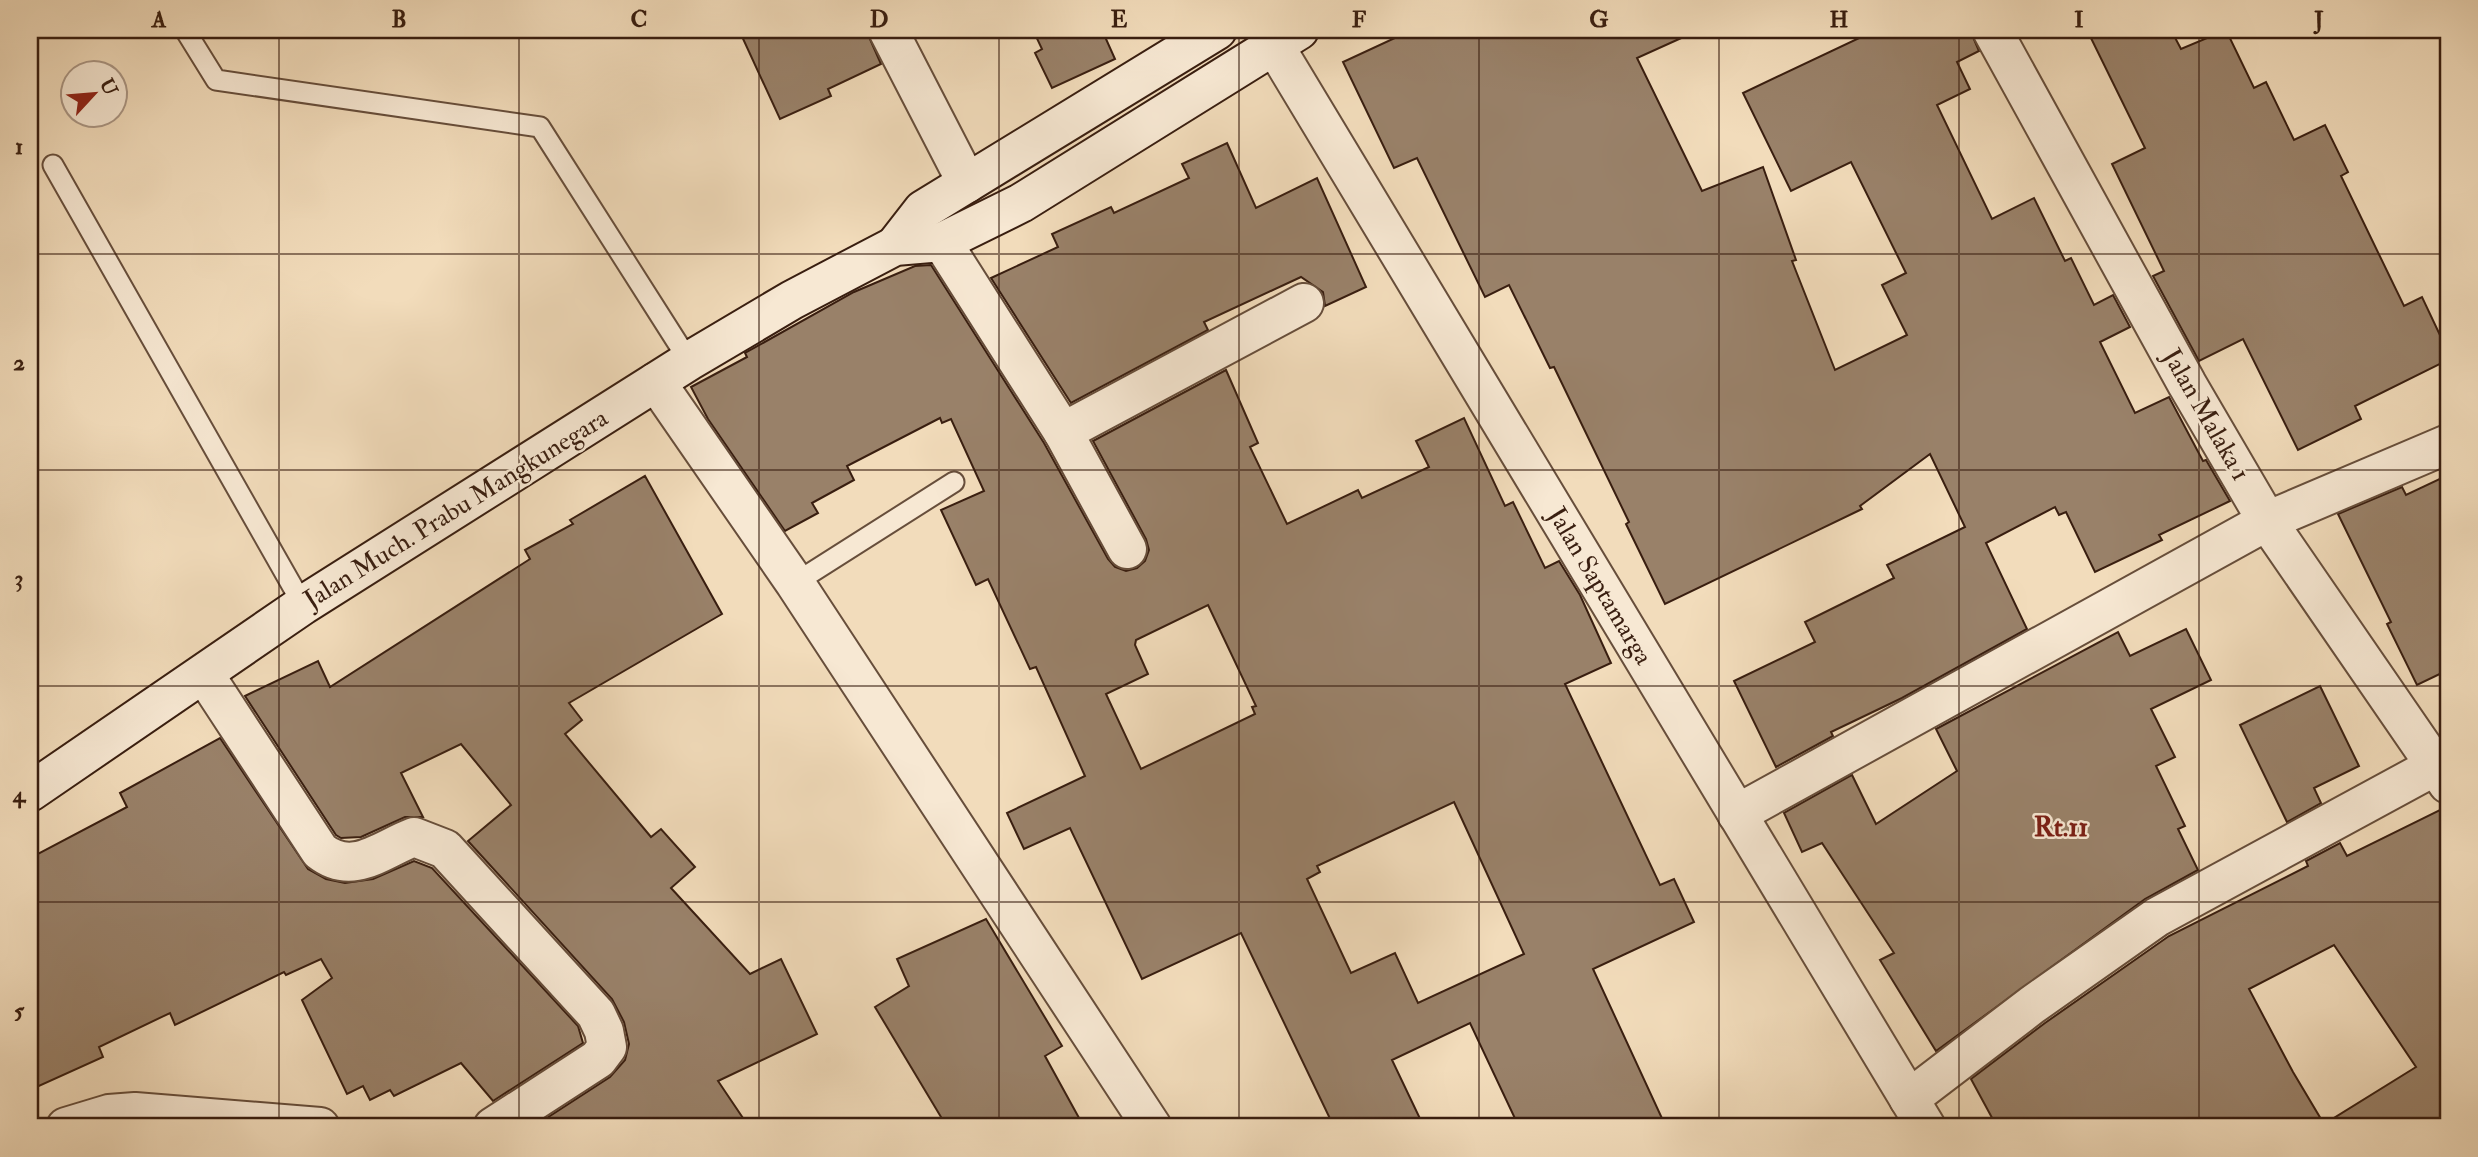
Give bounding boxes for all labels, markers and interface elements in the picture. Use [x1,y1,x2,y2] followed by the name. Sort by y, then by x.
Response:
[151,5,167,34] text: A
[391,5,407,34] text: B
[631,5,647,34] text: C
[870,5,888,34] text: D
[1111,5,1128,34] text: E
[1352,5,1367,34] text: F
[1589,5,1609,34] text: G
[1830,5,1849,34] text: H
[2074,5,2084,34] text: I
[2313,5,2324,35] text: J
[60,60,130,130] north arrow
[94,75,123,99] text: U
[15,132,23,161] text: 1
[2155,342,2257,487] street label: Jalan Malaka 1
[13,348,25,377] text: 2
[297,402,614,616] street label: Jalan Much. Prabu Mangkunegara
[1539,501,1660,671] street label: Jalan Saptamarga
[15,564,23,593] text: 3
[12,780,27,809] text: 4
[2034,810,2088,845] district label: Rt.11
[14,996,25,1025] text: 5

